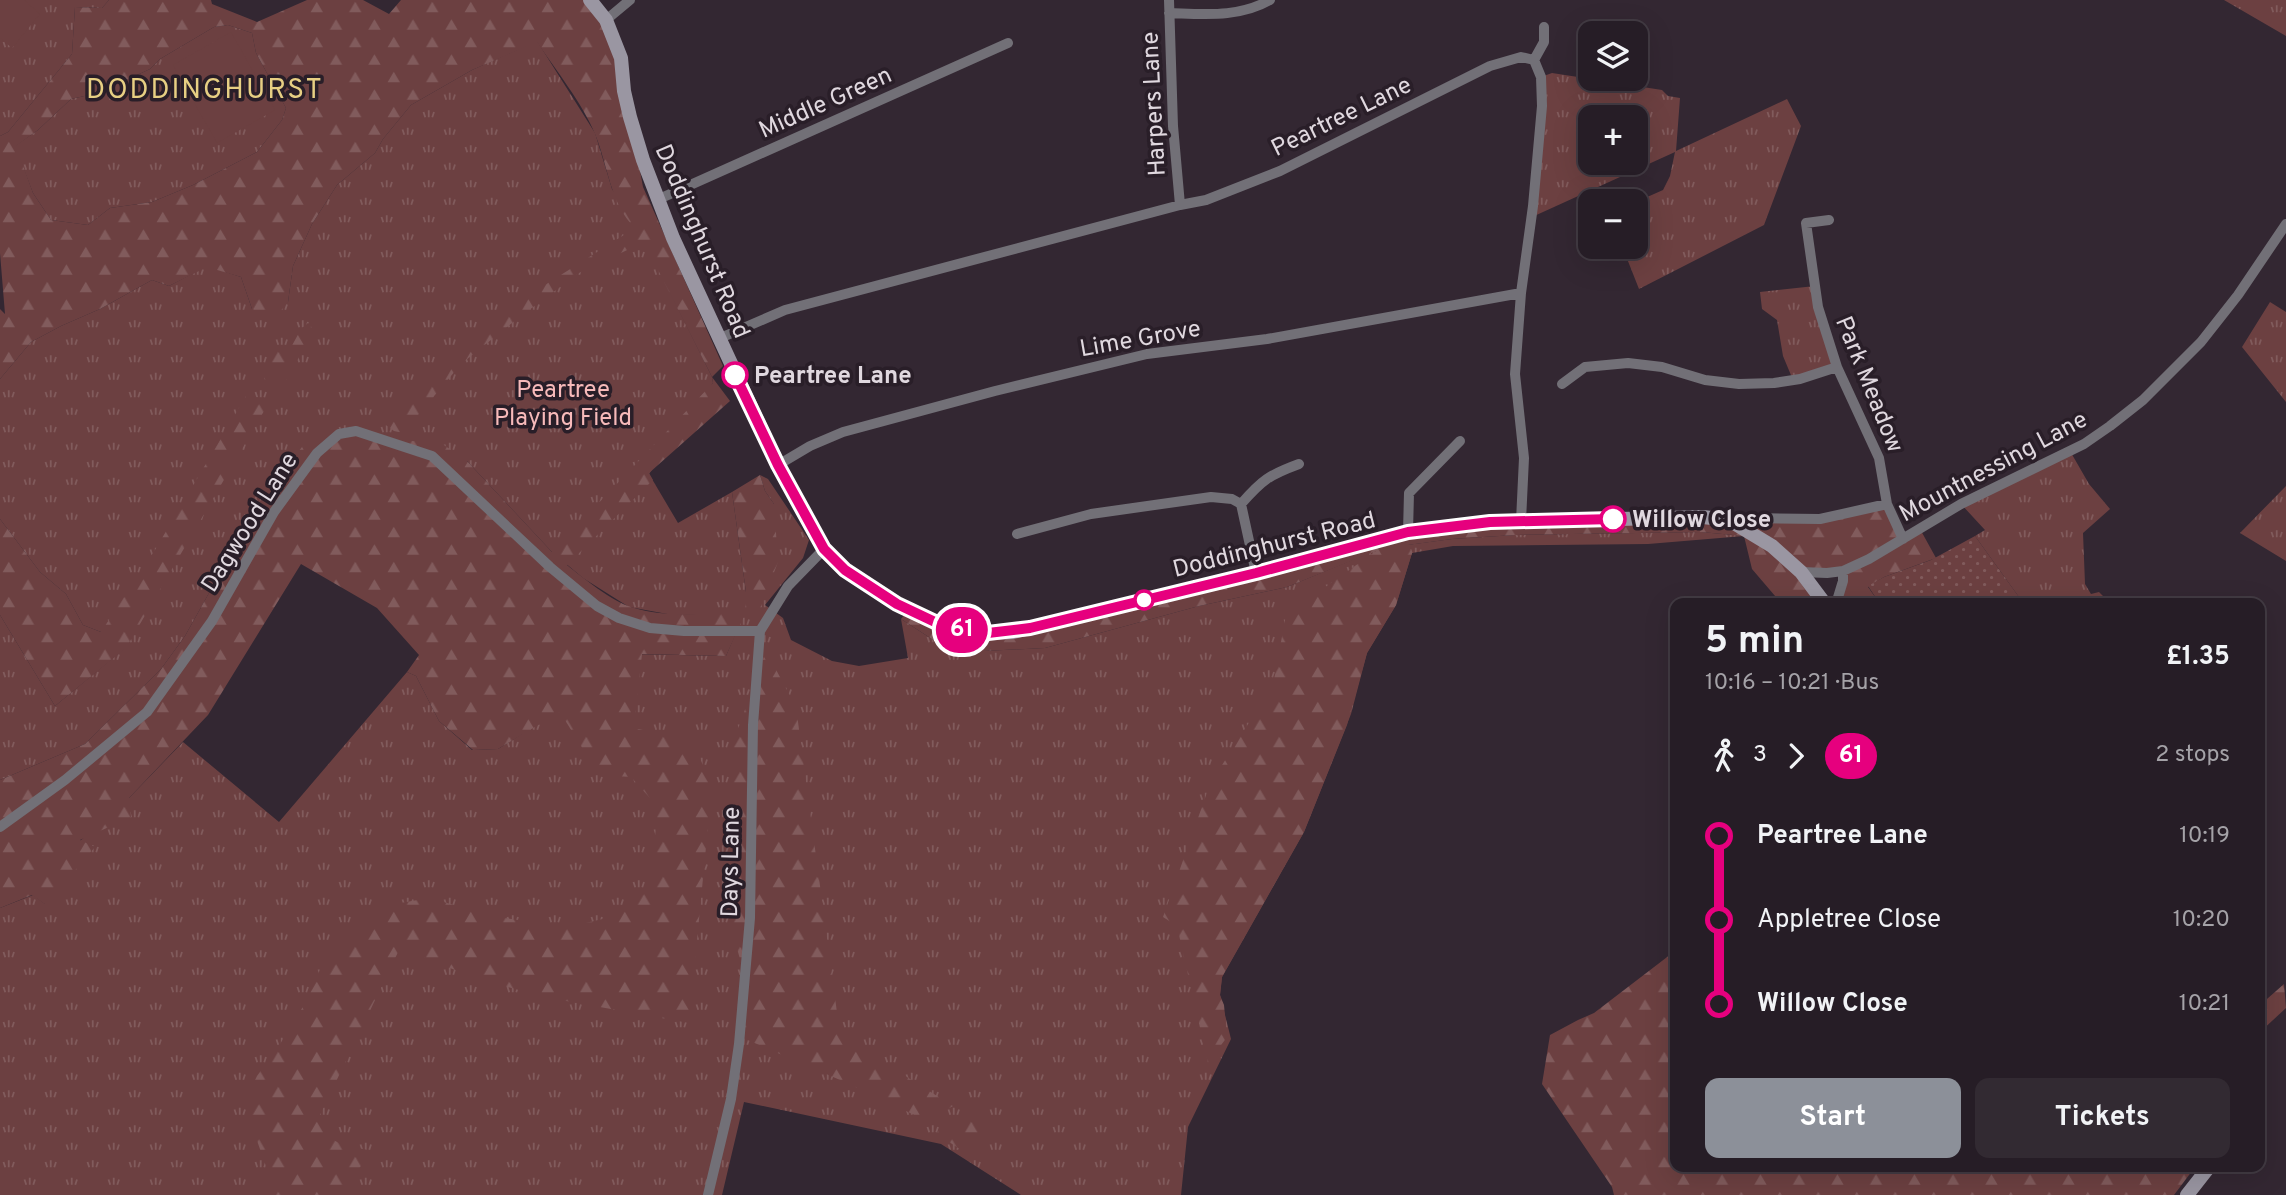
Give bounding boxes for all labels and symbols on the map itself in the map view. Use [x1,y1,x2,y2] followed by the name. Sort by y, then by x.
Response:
[1136,31,1174,177] street label: Harpers Lane
[755,61,897,147] street label: Middle Green
[1267,71,1417,165] street label: Peartree Lane
[86,73,324,109] district label: DODDINGHURST
[647,140,756,343] street label: Doddinghurst Road
[1827,312,1909,457] street label: Park Meadow
[1077,315,1203,365] street label: Lime Grove
[722,362,748,388] marker: Peartree Lane
[754,362,912,392] place label: Peartree Lane
[494,376,632,434] park label: Peartree Playing Field
[1895,405,2093,530] street label: Mountnessing Lane
[196,448,306,599] street label: Dagwood Lane
[1170,506,1379,586] street label: Doddinghurst Road
[1600,506,1626,532] marker: Willow Close
[1632,506,1771,536] place label: Willow Close
[1134,590,1154,610] unlabelled marker
[930,607,993,653] line badge: 61
[716,806,748,918] street label: Days Lane

